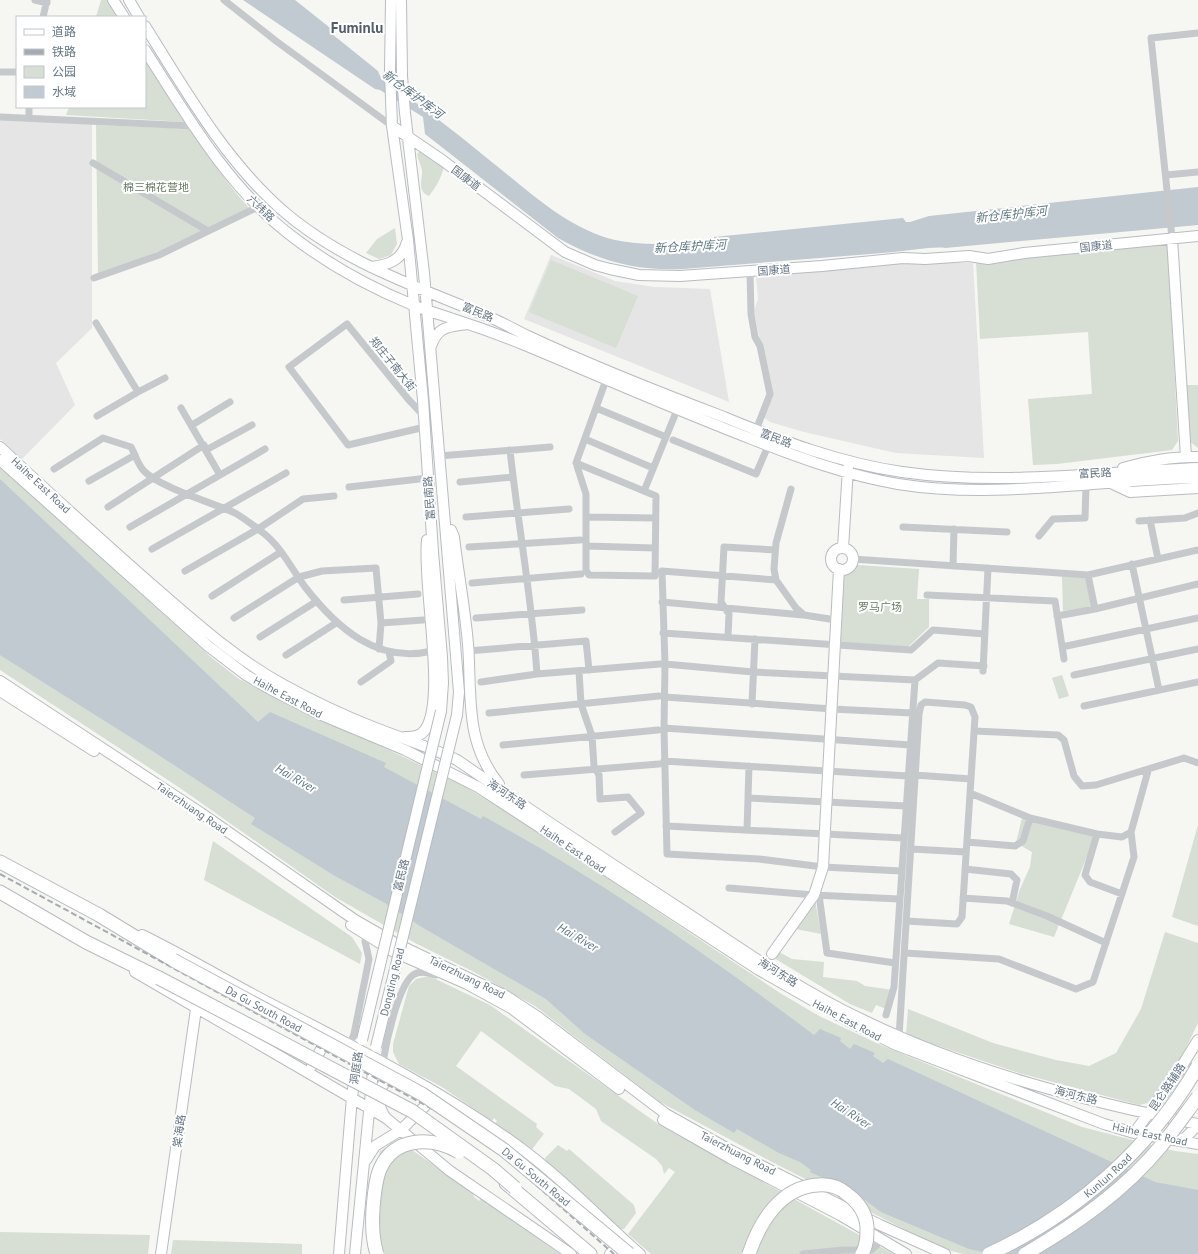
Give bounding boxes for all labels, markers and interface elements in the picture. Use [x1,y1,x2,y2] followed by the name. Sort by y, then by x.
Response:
[16,16,146,108] legend
[331,18,383,37] district label: Fuminlu
[52,24,76,39] text: 道路
[52,44,76,59] text: 铁路
[52,64,76,79] text: 公园
[380,66,448,123] water label: 新仓库护库河
[52,84,76,99] text: 水域
[449,162,483,194] street label: 国康道
[123,180,189,194] park label: 棉三棉花营地
[244,192,278,224] street label: 六纬路
[974,203,1050,225] water label: 新仓库护库河
[654,237,728,255] water label: 新仓库护库河
[1079,237,1113,255] street label: 国康道
[757,262,791,278] street label: 国康道
[460,299,496,325] street label: 富民路
[367,334,419,394] street label: 郑庄子南大街
[758,426,794,450] street label: 富民路
[8,454,74,516] street label: Haihe East Road
[1078,465,1112,481] street label: 富民路
[420,476,438,520] street label: 富民南路
[858,600,902,614] park label: 罗马广场
[251,673,325,721] street label: Haihe East Road
[273,760,320,796] water label: Hai River
[485,776,529,812] street label: 海河东路
[154,779,230,837] street label: Taierzhuang Road
[537,822,609,876] street label: Haihe East Road
[390,857,412,893] street label: 富民路
[555,919,602,955] water label: Hai River
[377,946,407,1018] street label: Dongting Road
[427,952,508,1002] street label: Taierzhuang Road
[756,954,800,990] street label: 海河东路
[223,983,304,1035] street label: Da Gu South Road
[810,996,884,1044] street label: Haihe East Road
[347,1051,365,1085] street label: 洞庭路
[1146,1060,1188,1114] street label: 昆仑路辅路
[1053,1083,1099,1107] street label: 海河东路
[828,1095,875,1132] water label: Hai River
[170,1114,188,1148] street label: 棠海路
[1111,1119,1189,1149] street label: Haihe East Road
[698,1128,778,1178] street label: Taierzhuang Road
[499,1144,573,1209] street label: Da Gu South Road
[1081,1150,1135,1201] street label: Kunlun Road

